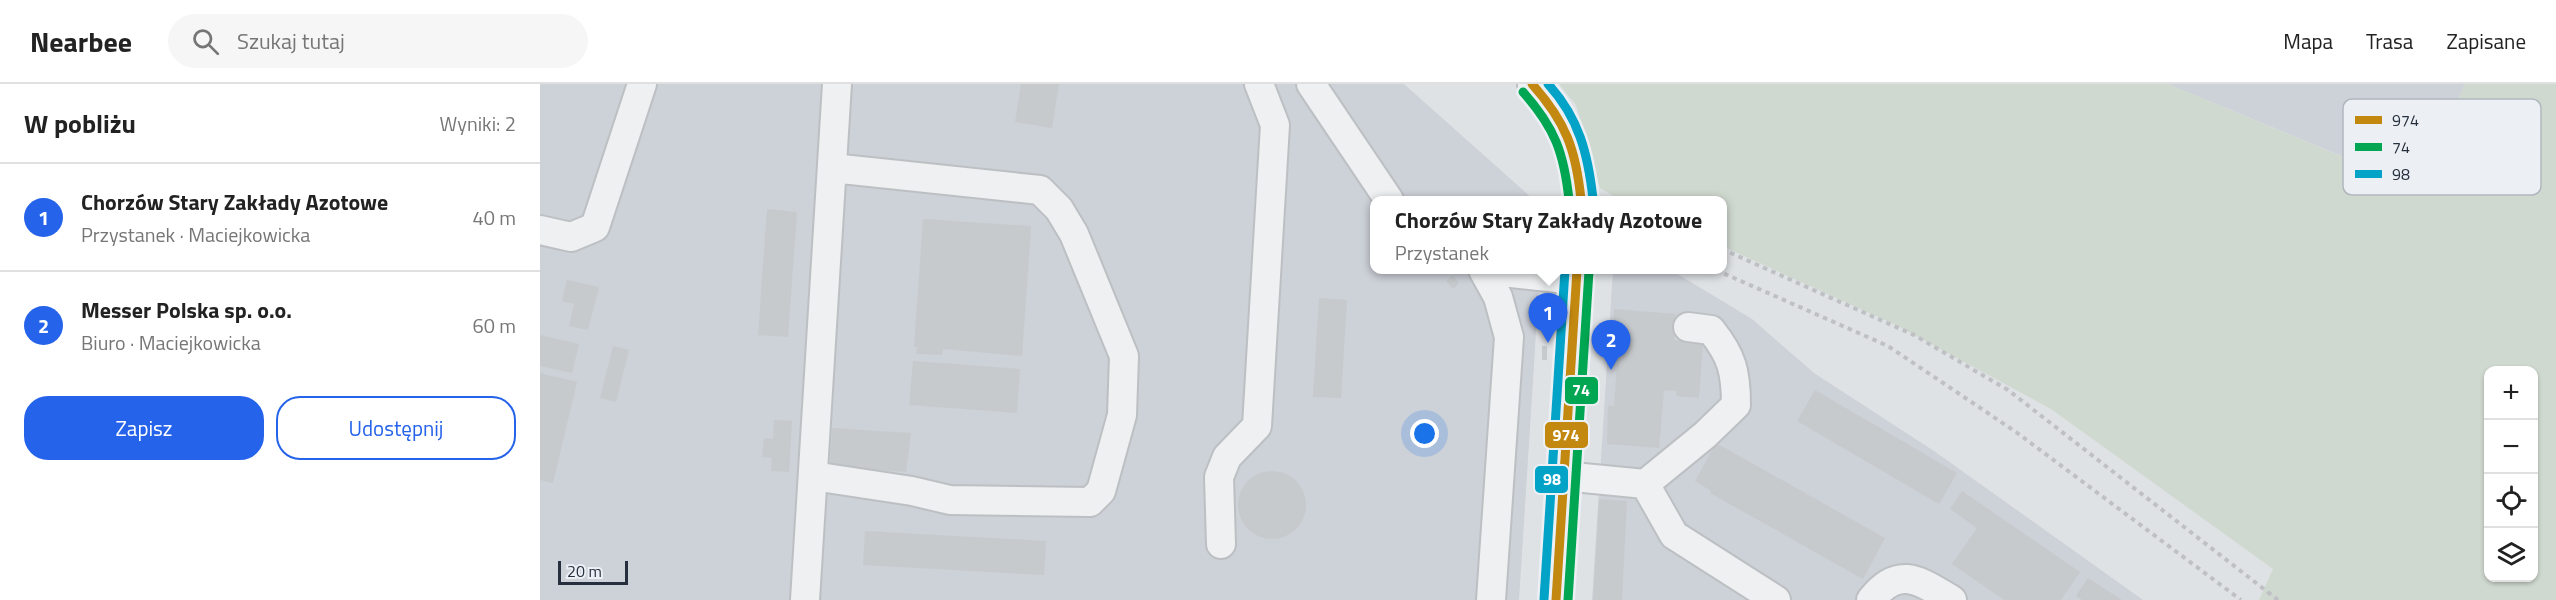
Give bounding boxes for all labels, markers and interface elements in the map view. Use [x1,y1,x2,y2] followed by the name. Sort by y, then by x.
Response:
[168,14,588,68] search box
[30,20,132,63] text: Nearbee
[237,24,345,58] text: Szukaj tutaj
[189,25,222,58] icon: search
[2283,25,2333,57] text: Mapa
[2366,25,2413,57] text: Trasa
[2446,25,2526,57] text: Zapisane
[2343,99,2541,195] legend
[24,104,136,143] text: W pobliżu
[440,108,516,139] text: Wyniki: 2
[2392,108,2419,132] text: 974
[2392,135,2410,159] text: 74
[2392,162,2410,186] text: 98
[81,185,388,219] text: Chorzów Stary Zakłady Azotowe
[1370,196,1727,274] popup
[38,202,49,233] text: 1
[472,202,516,233] text: 40 m
[1395,203,1702,237] text: Chorzów Stary Zakłady Azotowe
[81,219,310,250] text: Przystanek · Maciejkowicka
[1395,237,1489,268] text: Przystanek
[81,293,292,327] text: Messer Polska sp. o.o.
[1528,294,1568,343] pin: 1
[38,310,49,341] text: 2
[472,310,516,341] text: 60 m
[1592,320,1630,370] pin: 2
[81,327,261,358] text: Biuro · Maciejkowicka
[2484,366,2538,582] map controls
[2484,366,2538,420] button: +
[1564,376,1599,405] line badge: 74
[1572,378,1590,402] text: 74
[24,396,264,460] button: Zapisz
[276,396,516,460] button: Udostępnij
[1410,419,1439,448] your location
[2484,420,2538,474] button: −
[1544,421,1589,449] line badge: 974
[1553,423,1579,447] text: 974
[1534,465,1569,494] line badge: 98
[1543,467,1561,491] text: 98
[2484,474,2538,528] button: locate
[2484,528,2538,582] button: layers
[558,558,628,586] scale bar
[567,559,602,583] text: 20 m

